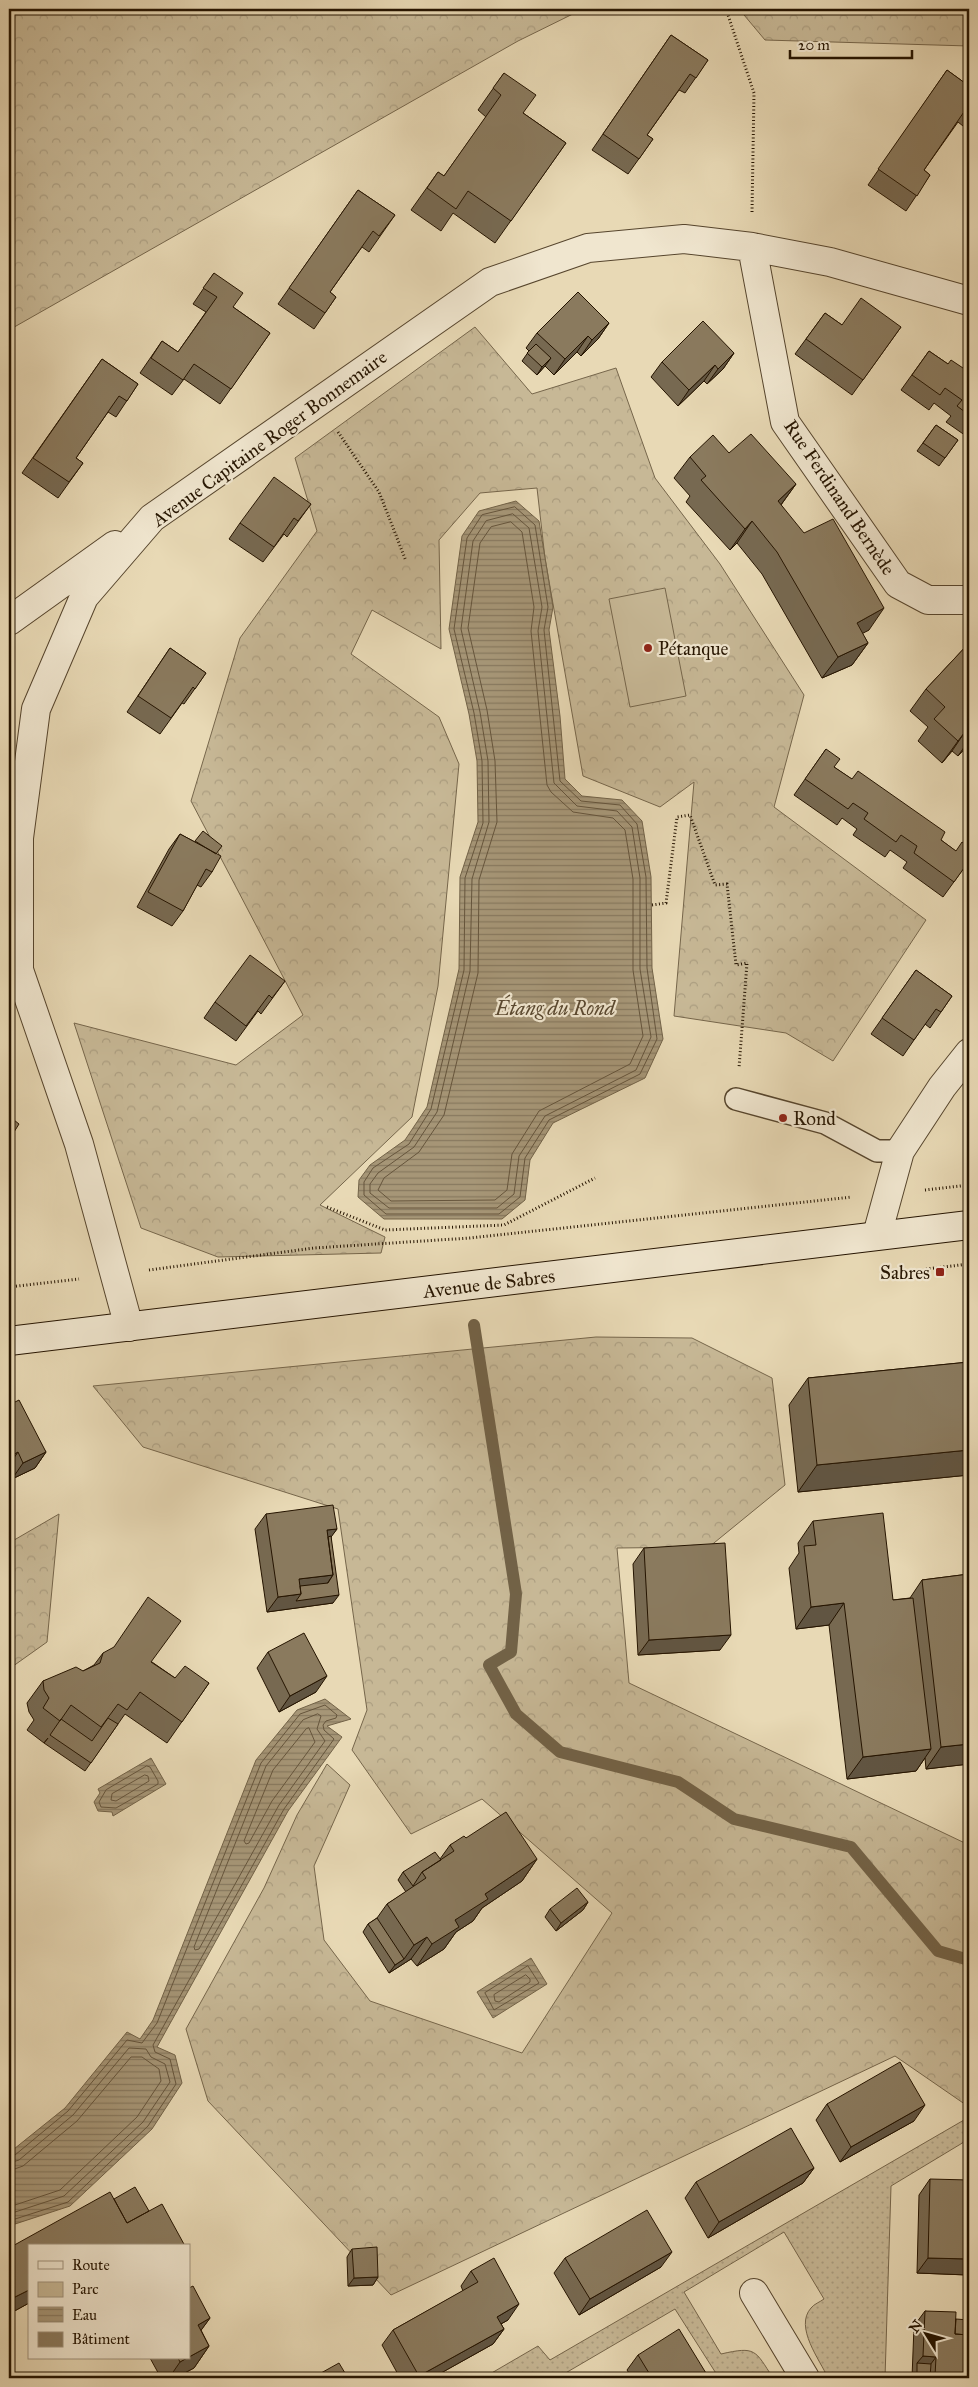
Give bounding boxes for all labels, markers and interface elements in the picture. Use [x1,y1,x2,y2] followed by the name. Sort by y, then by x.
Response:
[790,28,913,60] scale bar
[798,36,830,54] text: 20 m
[147,345,392,533] street label: Avenue Capitaine Roger Bonnemaire
[779,415,900,579] street label: Rue Ferdinand Bernède
[658,637,729,661] place label: Pétanque
[642,642,654,654] marker: Pétanque
[494,994,616,1020] water label: Étang du Rond
[793,1107,836,1130] place label: Rond
[777,1112,789,1124] marker: Rond
[880,1261,930,1284] place label: Sabres
[421,1264,556,1303] street label: Avenue de Sabres
[934,1266,946,1278] marker: Sabres
[28,2244,190,2360] legend
[72,2256,110,2274] text: Route
[72,2280,99,2298] text: Parc
[72,2306,97,2324] text: Eau
[900,2310,950,2360] north arrow
[906,2317,926,2336] text: N
[72,2330,131,2348] text: Bâtiment

